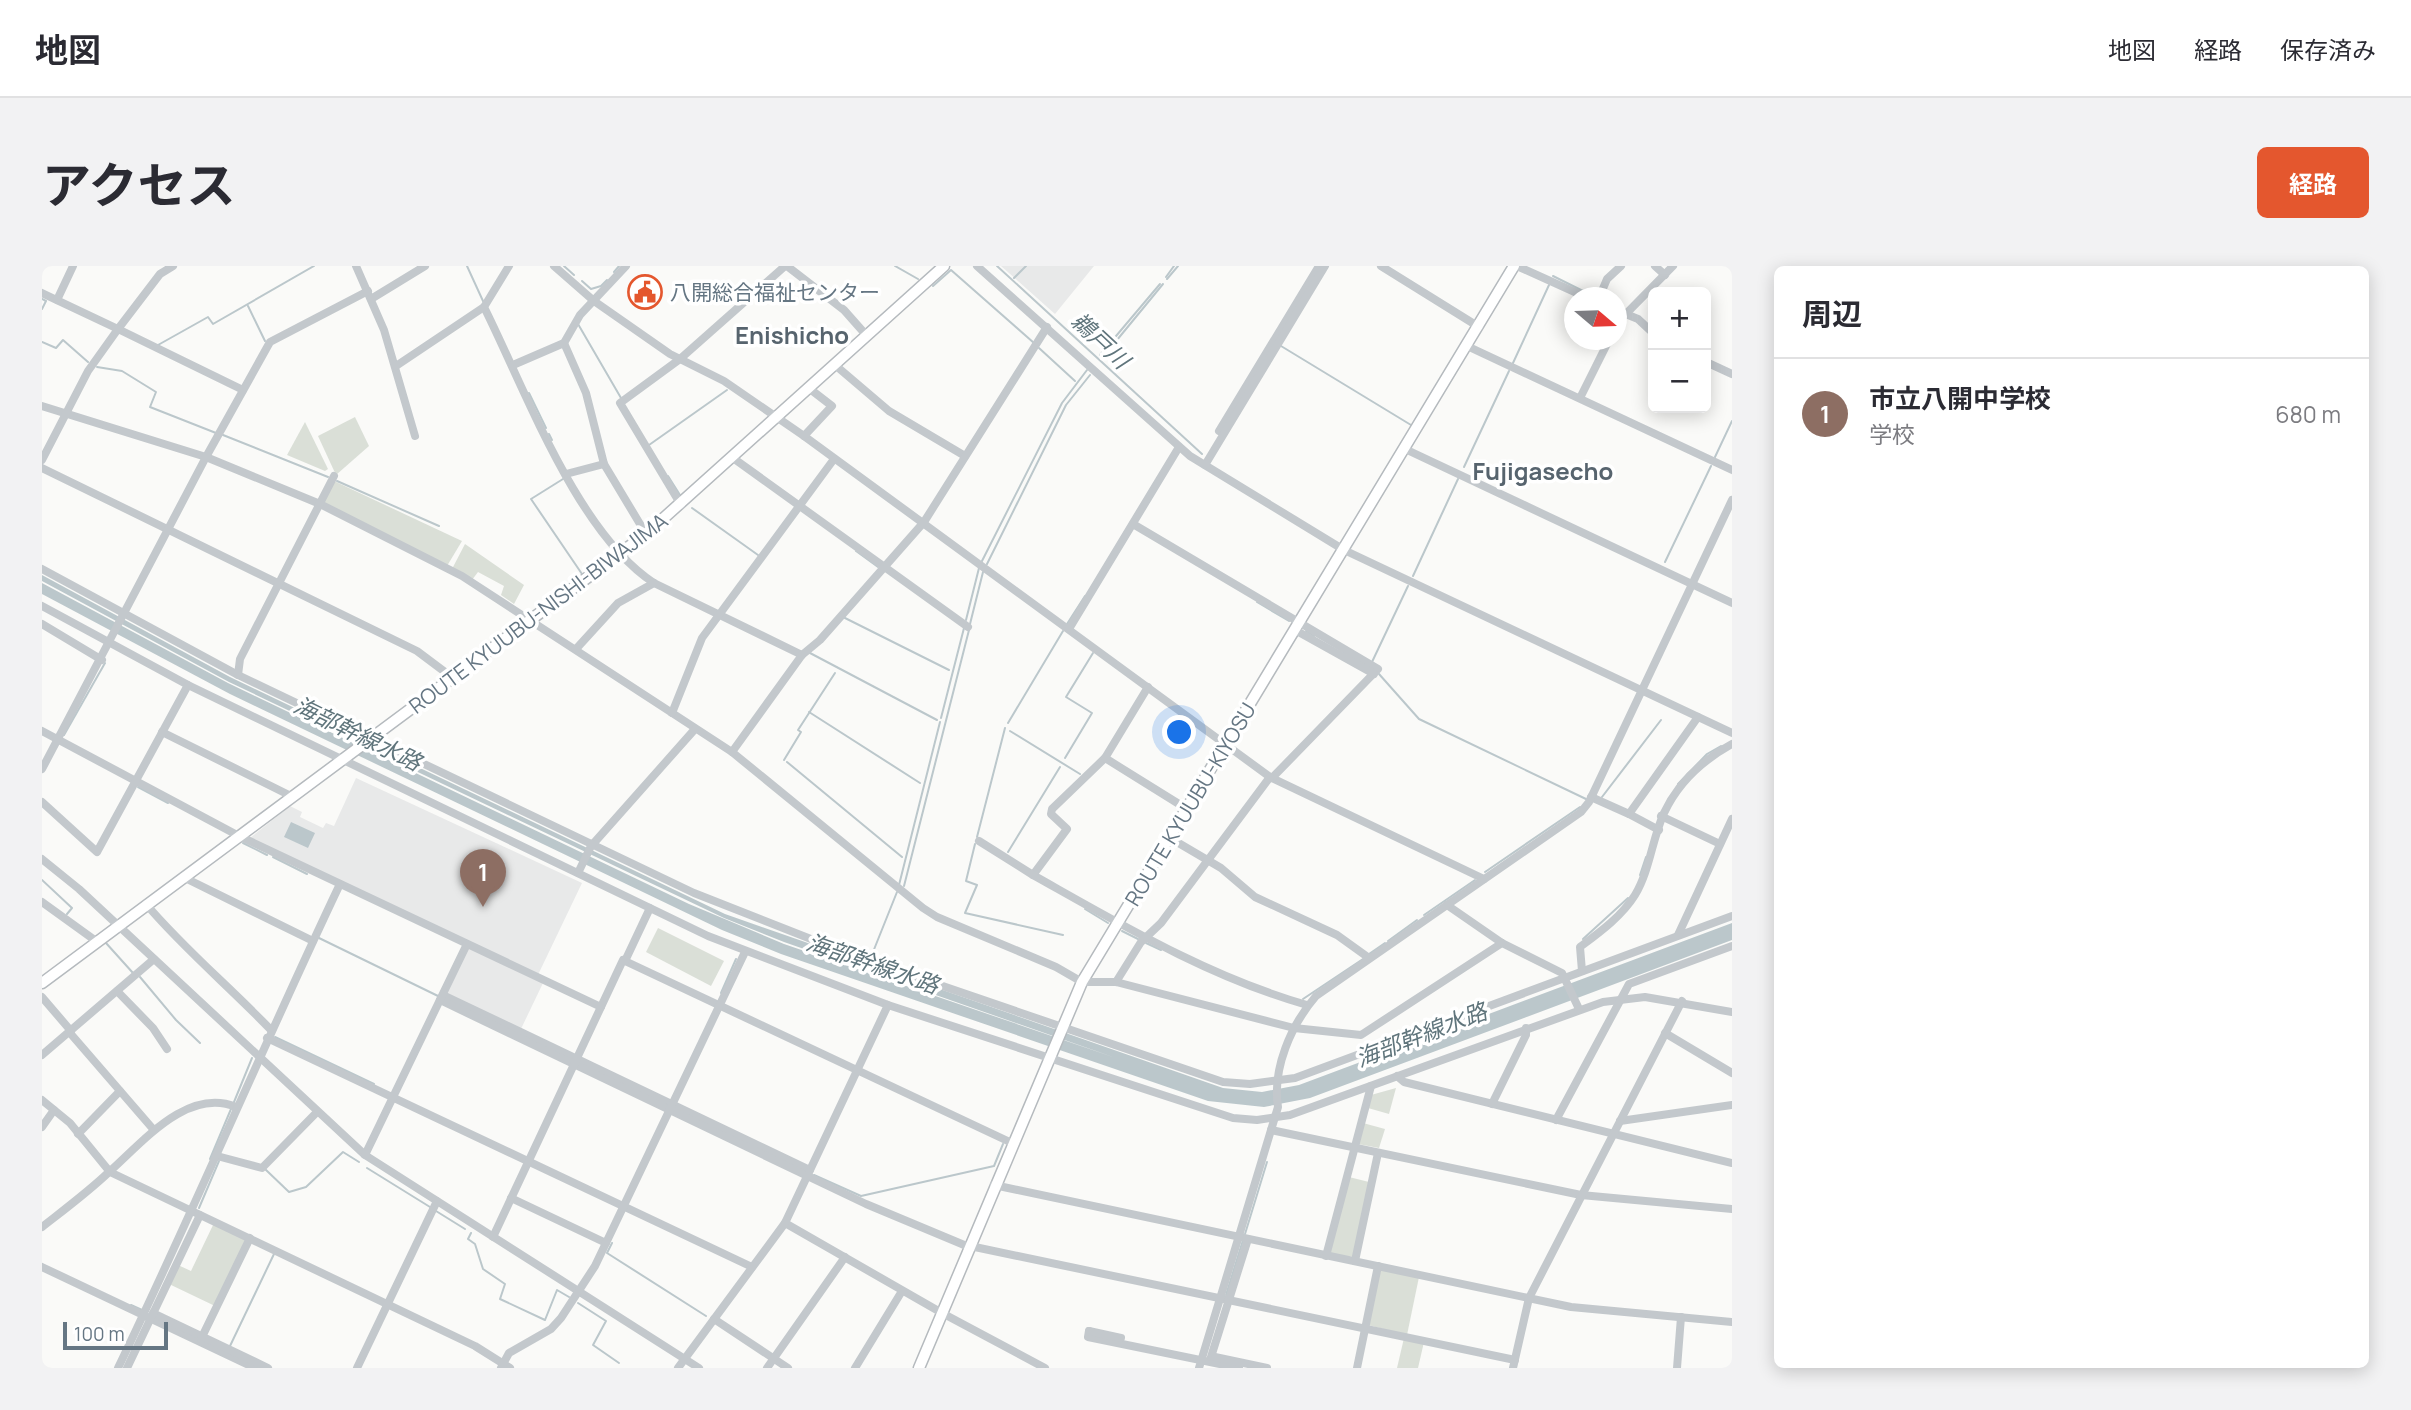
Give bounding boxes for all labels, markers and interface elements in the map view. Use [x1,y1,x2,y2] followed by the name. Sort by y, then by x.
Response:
[35,27,101,72] text: 地図
[2108,33,2156,66] text: 地図
[2194,33,2242,66] text: 経路
[2280,33,2376,66] text: 保存済み
[2257,147,2369,218] button: 経路
[42,151,236,218] text: アクセス
[626,273,664,311] public building icon: 八開総合福祉センター
[670,278,880,306] place label: 八開総合福祉センター
[1564,287,1627,350] north arrow
[1648,287,1711,413] map controls
[1648,287,1711,350] button: +
[1802,293,1862,334] text: 周辺
[1065,305,1139,377] water label: 鵜戸川
[735,318,849,351] district label: Enishicho
[1648,350,1711,413] button: −
[1869,380,2051,416] text: 市立八開中学校
[1820,398,1830,430] text: 1
[2275,398,2341,430] text: 680 m
[1869,418,1915,450] text: 学校
[1473,454,1613,487] district label: Fujigasecho
[403,506,673,720] street label: ROUTE KYUUBU-NISHI-BIWAJIMA
[289,688,429,779] water label: 海部幹線水路
[1118,697,1262,911] street label: ROUTE KYUUBU-KIYOSU
[1162,715,1196,749] your location
[460,849,506,907] pin: 1
[803,925,945,1001] water label: 海部幹線水路
[1351,994,1493,1074] water label: 海部幹線水路
[63,1319,168,1351] scale bar
[74,1321,125,1347] text: 100 m

